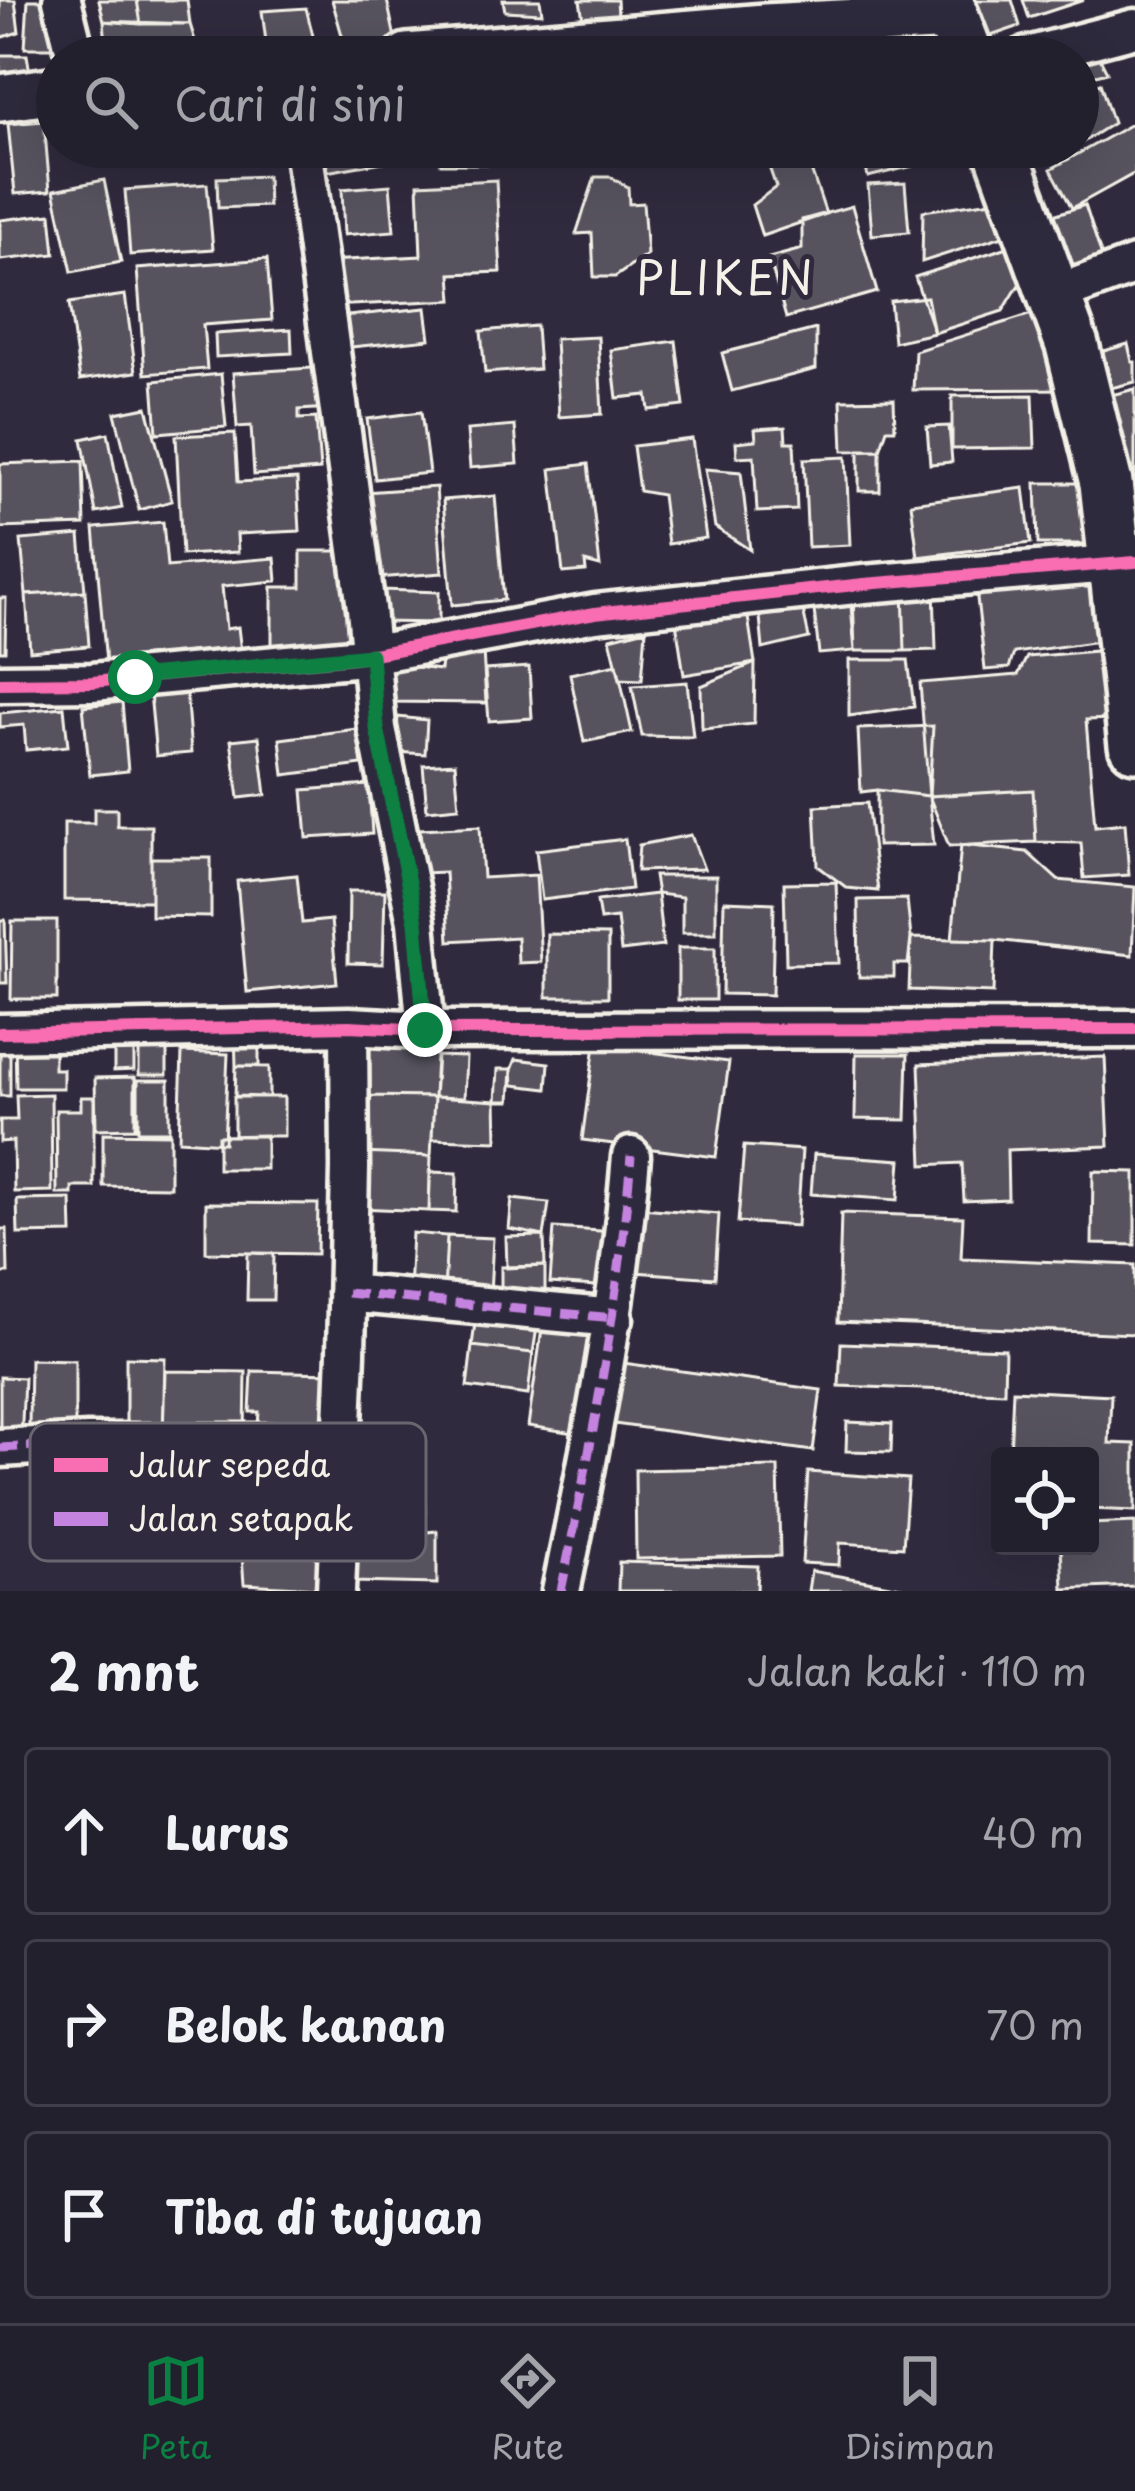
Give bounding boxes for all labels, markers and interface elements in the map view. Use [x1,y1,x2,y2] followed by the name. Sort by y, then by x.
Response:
[36,36,1099,168] search box
[174,68,406,136] text: Cari di sini
[78,69,144,135] icon: search
[636,242,816,310] district label: PLIKEN
[108,650,162,704] route start
[398,1003,452,1057] route end
[30,1423,426,1561] legend
[129,1438,331,1488] text: Jalur sepeda
[991,1447,1099,1555] map controls
[991,1447,1099,1555] button: locate
[129,1492,353,1542] text: Jalan setapak
[48,1631,200,1708] text: 2 mnt
[747,1640,1087,1699] text: Jalan kaki · 110 m
[165,1797,289,1865] text: Lurus
[51,1798,117,1864] icon: ahead
[982,1802,1084,1861] text: 40 m
[165,1989,446,2057] text: Belok kanan
[51,1990,117,2056] icon: right
[986,1994,1084,2053] text: 70 m
[165,2181,483,2249] text: Tiba di tujuan
[51,2182,117,2248] icon: arrive
[140,2348,211,2470] tab: Peta
[491,2348,564,2470] tab: Rute
[844,2348,995,2470] tab: Disimpan

